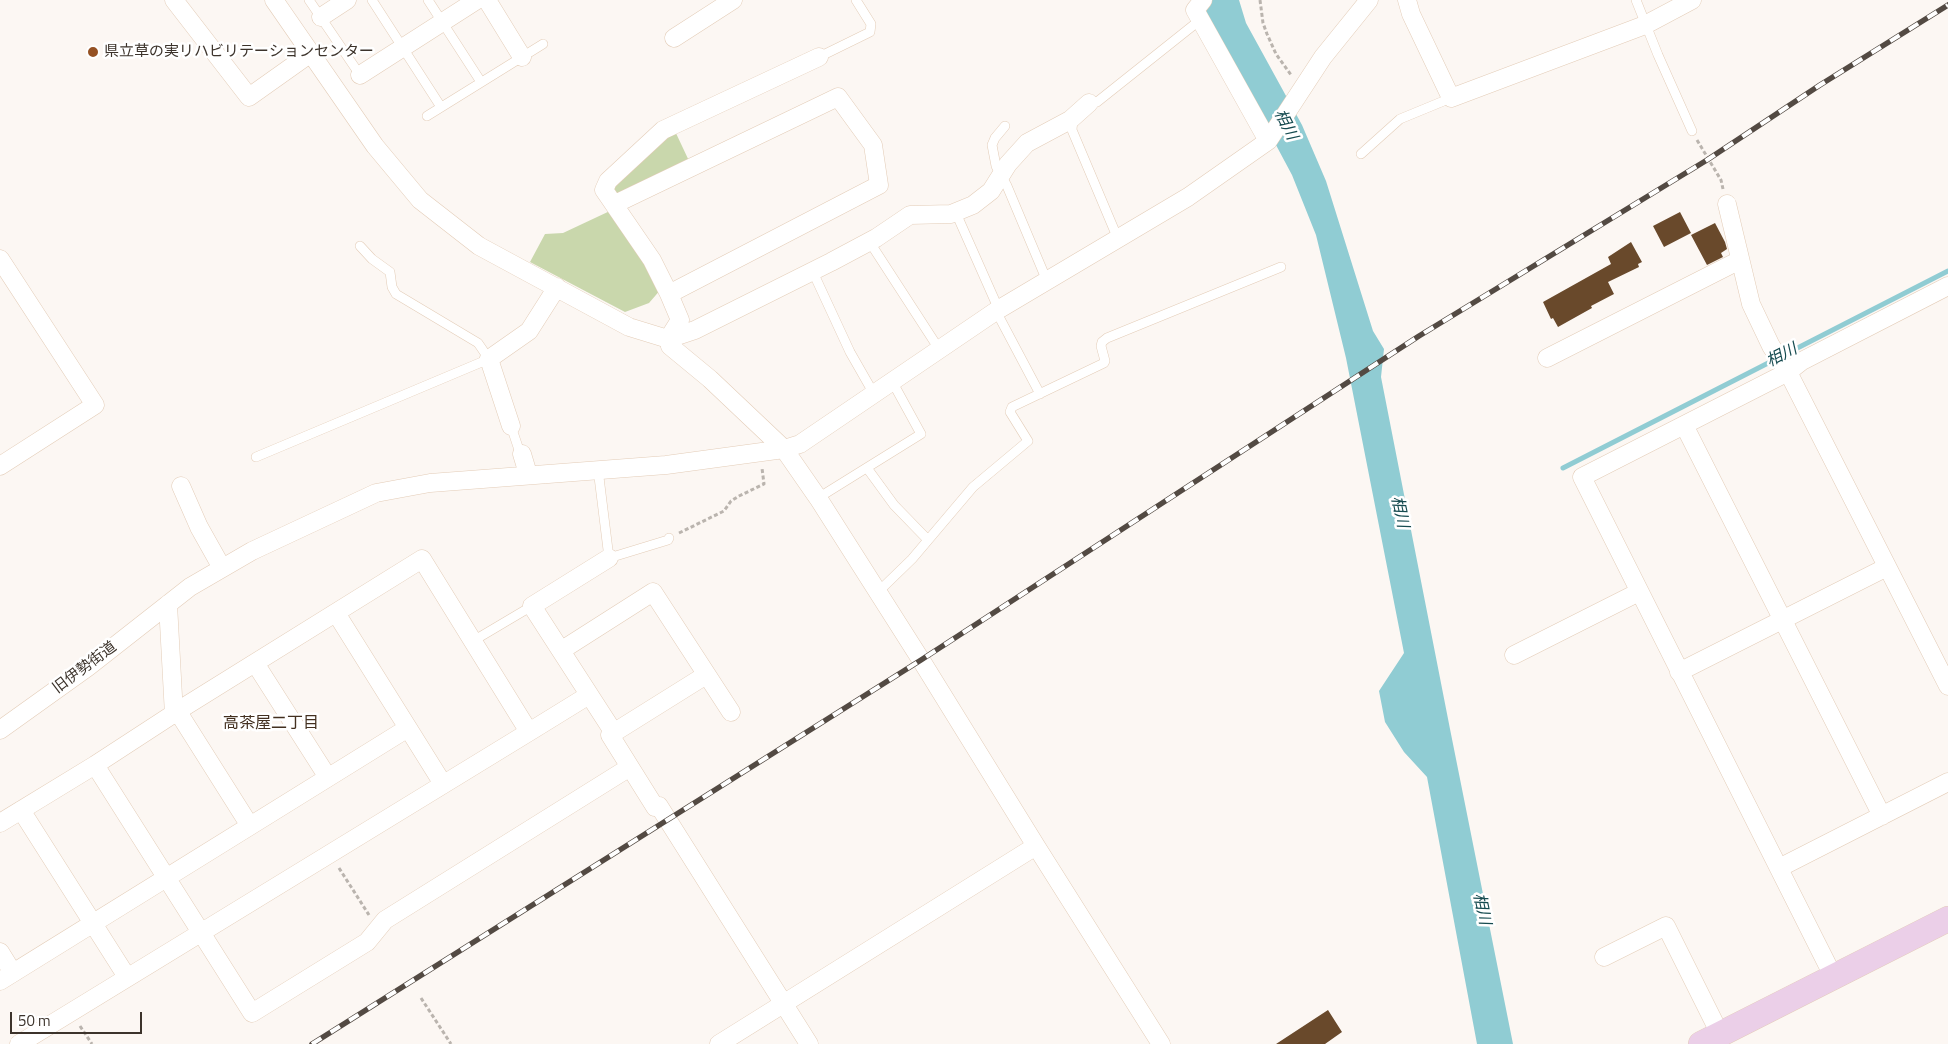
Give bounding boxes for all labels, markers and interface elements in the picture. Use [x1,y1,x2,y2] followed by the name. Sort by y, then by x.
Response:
[104,43,374,61] place label: 県立草の実リハビリテーションセンター
[86,45,100,59] marker: 県立草の実リハビリテーションセンター
[1269,106,1301,144] water label: 相川
[1763,340,1801,372] water label: 相川
[1386,494,1412,530] water label: 相川
[50,638,120,698] street label: 旧伊勢街道
[223,714,319,734] district label: 高茶屋二丁目
[1468,891,1494,927] water label: 相川
[12,1002,145,1034] scale bar
[18,1009,51,1032] text: 50 m

